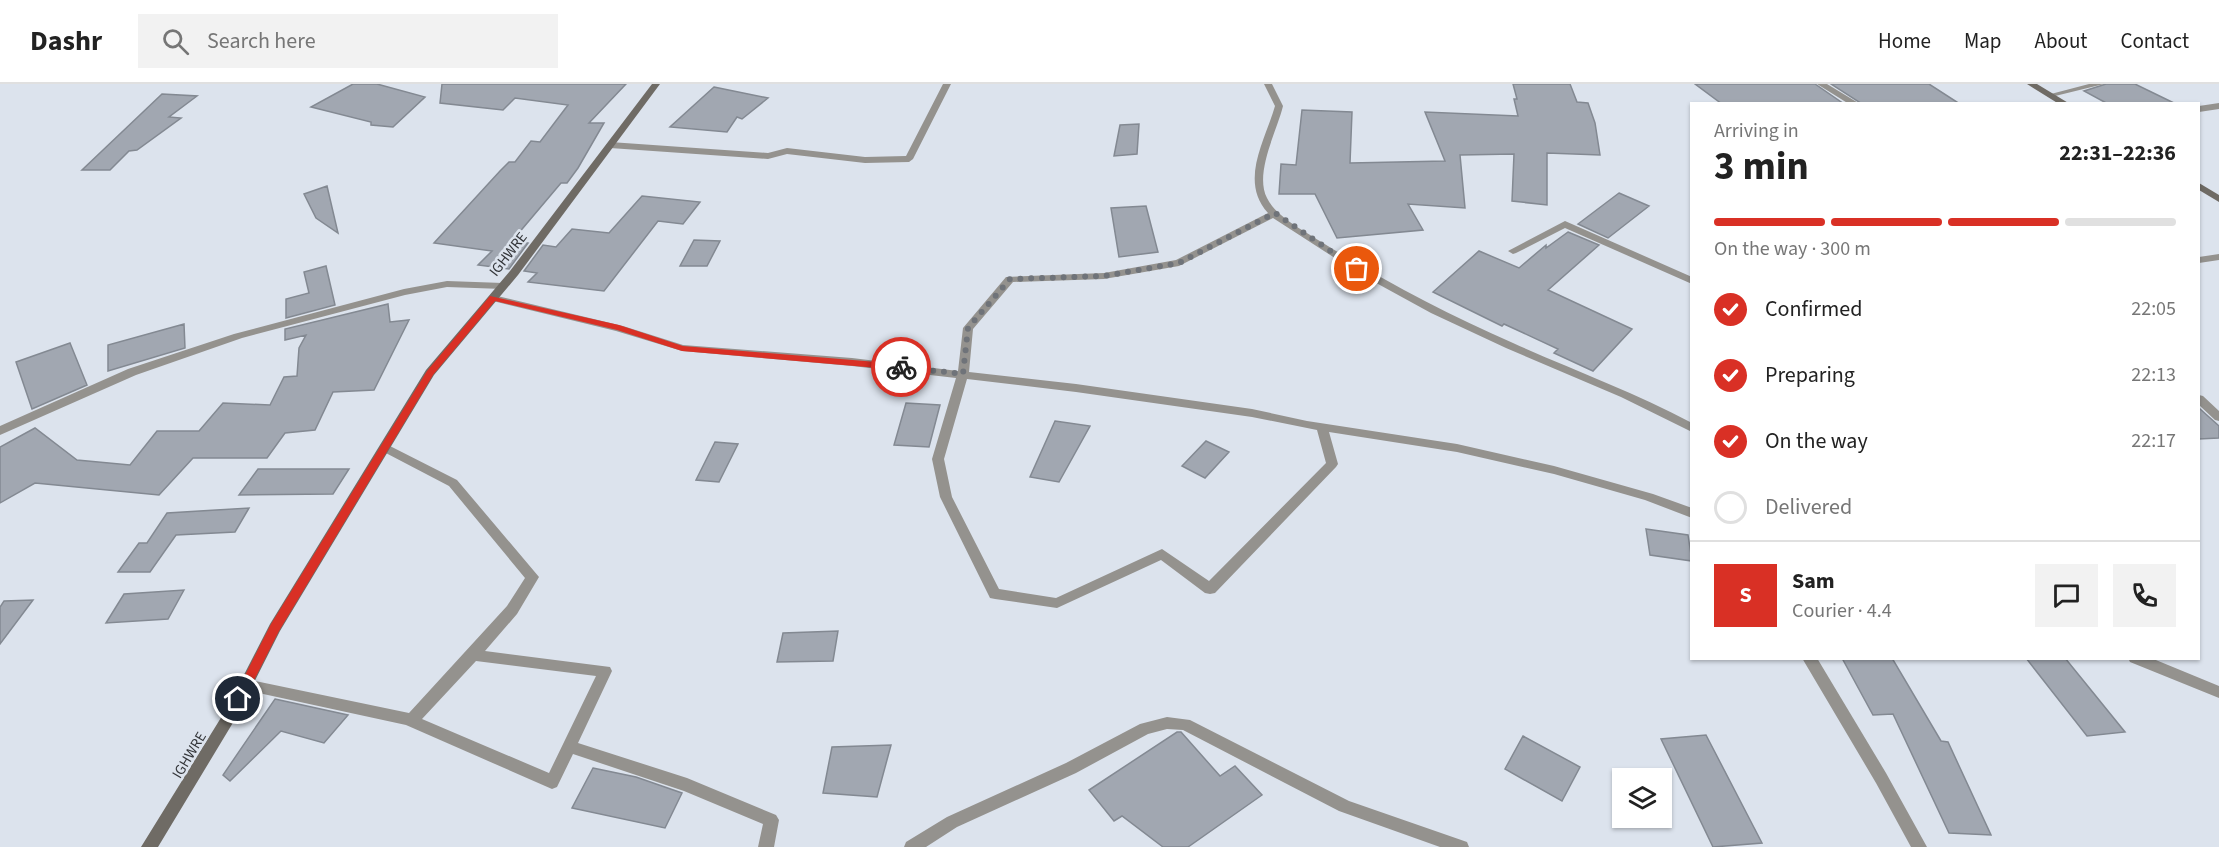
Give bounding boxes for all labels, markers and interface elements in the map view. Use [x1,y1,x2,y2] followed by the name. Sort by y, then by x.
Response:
[138,14,558,68] search box
[30,21,102,61] text: Dashr
[159,25,192,58] icon: search
[207,25,316,57] text: Search here
[1878,26,1931,56] text: Home
[1964,26,2002,56] text: Map
[2035,26,2087,56] text: About
[2120,26,2189,56] text: Contact
[1714,117,1799,145] text: Arriving in
[2059,137,2176,169] text: 22:31–22:36
[1714,139,1809,195] text: 3 min
[484,228,532,281] street label: IGHWRE
[1714,235,1871,263] text: On the way · 300 m
[1331,243,1382,294] pin
[1340,252,1373,285] icon: bag
[1714,293,1747,326] icon: check
[1765,293,1862,325] text: Confirmed
[2131,295,2176,323] text: 22:05
[871,337,931,397] courier
[885,351,918,384] icon: bike
[1714,359,1747,392] icon: check
[1765,359,1855,391] text: Preparing
[2131,361,2176,389] text: 22:13
[1714,425,1747,458] icon: check
[1765,425,1868,457] text: On the way
[2131,427,2176,455] text: 22:17
[1765,491,1852,523] text: Delivered
[2035,564,2098,627] button: chat
[2113,564,2176,627] button: phone
[1792,565,1835,597] text: Sam
[1739,579,1752,611] text: S
[1792,597,1892,625] text: Courier · 4.4
[212,673,263,724] pin
[221,682,254,715] icon: home
[167,728,212,783] street label: IGHWRE
[1612,768,1672,828] map controls
[1612,768,1672,828] button: layers

